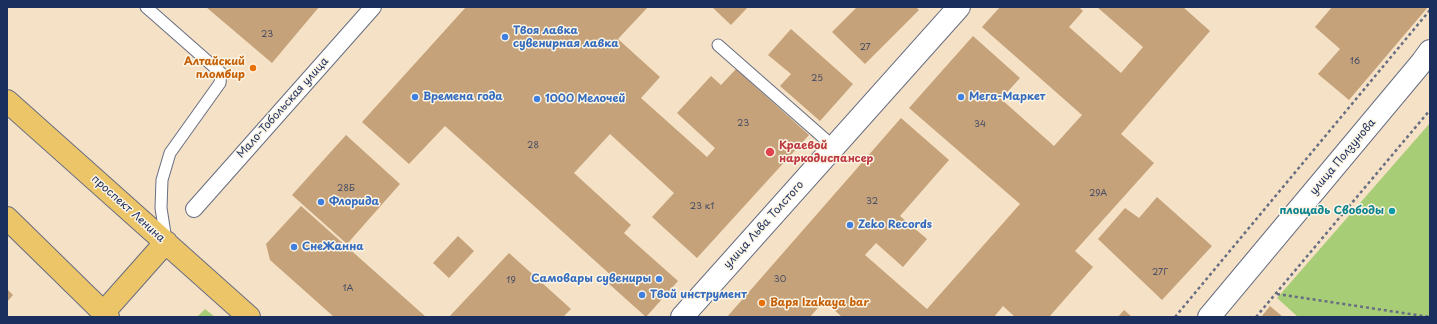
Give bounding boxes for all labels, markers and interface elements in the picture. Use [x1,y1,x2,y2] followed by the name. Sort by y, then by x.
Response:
[513,24,619,50] place label: Твоя лавка сувенирная лавка
[261,30,273,40] house number: 23
[500,32,510,42] marker: Твоя лавка сувенирная лавка
[859,43,871,53] house number: 27
[184,55,245,81] place label: Алтайский пломбир
[234,55,332,161] street label: Мало-Тобольская улица
[1350,57,1360,67] house number: 16
[248,63,258,73] marker: Алтайский пломбир
[811,74,823,84] house number: 25
[423,90,503,104] place label: Времена года
[969,90,1046,104] place label: Мега-Маркет
[410,92,420,102] marker: Времена года
[545,92,625,106] place label: 1000 Мелочей
[956,92,966,102] marker: Мега-Маркет
[532,94,542,104] marker: 1000 Мелочей
[1307,116,1379,198] street label: улица Ползунова
[737,119,749,129] house number: 23
[974,120,986,130] house number: 34
[779,139,873,165] place label: Краевой наркодиспансер
[527,141,539,151] house number: 28
[764,146,776,158] marker: Краевой наркодиспансер
[89,173,167,245] street label: проспект Ленина
[721,178,807,272] street label: улица Льва Толстого
[337,184,355,194] house number: 28Б
[1089,189,1107,199] house number: 29А
[329,195,379,209] place label: Флорида
[316,197,326,207] marker: Флорида
[866,197,878,207] house number: 32
[690,202,714,212] house number: 23 к1
[1280,204,1384,218] place label: площадь Свободы
[1387,206,1397,216] marker: площадь Свободы
[858,218,932,232] place label: Zeko Records
[845,220,855,230] marker: Zeko Records
[302,240,364,254] place label: СнеЖанна
[289,242,299,252] marker: СнеЖанна
[1152,268,1168,278] house number: 27Г
[531,272,651,286] place label: Самовары сувениры
[654,274,664,284] marker: Самовары сувениры
[774,275,786,285] house number: 30
[506,276,516,286] house number: 19
[343,284,353,294] house number: 1А
[650,288,747,302] place label: Твой инструмент
[637,290,647,300] marker: Твой инструмент
[770,296,869,310] place label: Варя Izakaya bar
[757,298,767,308] marker: Варя Izakaya bar

